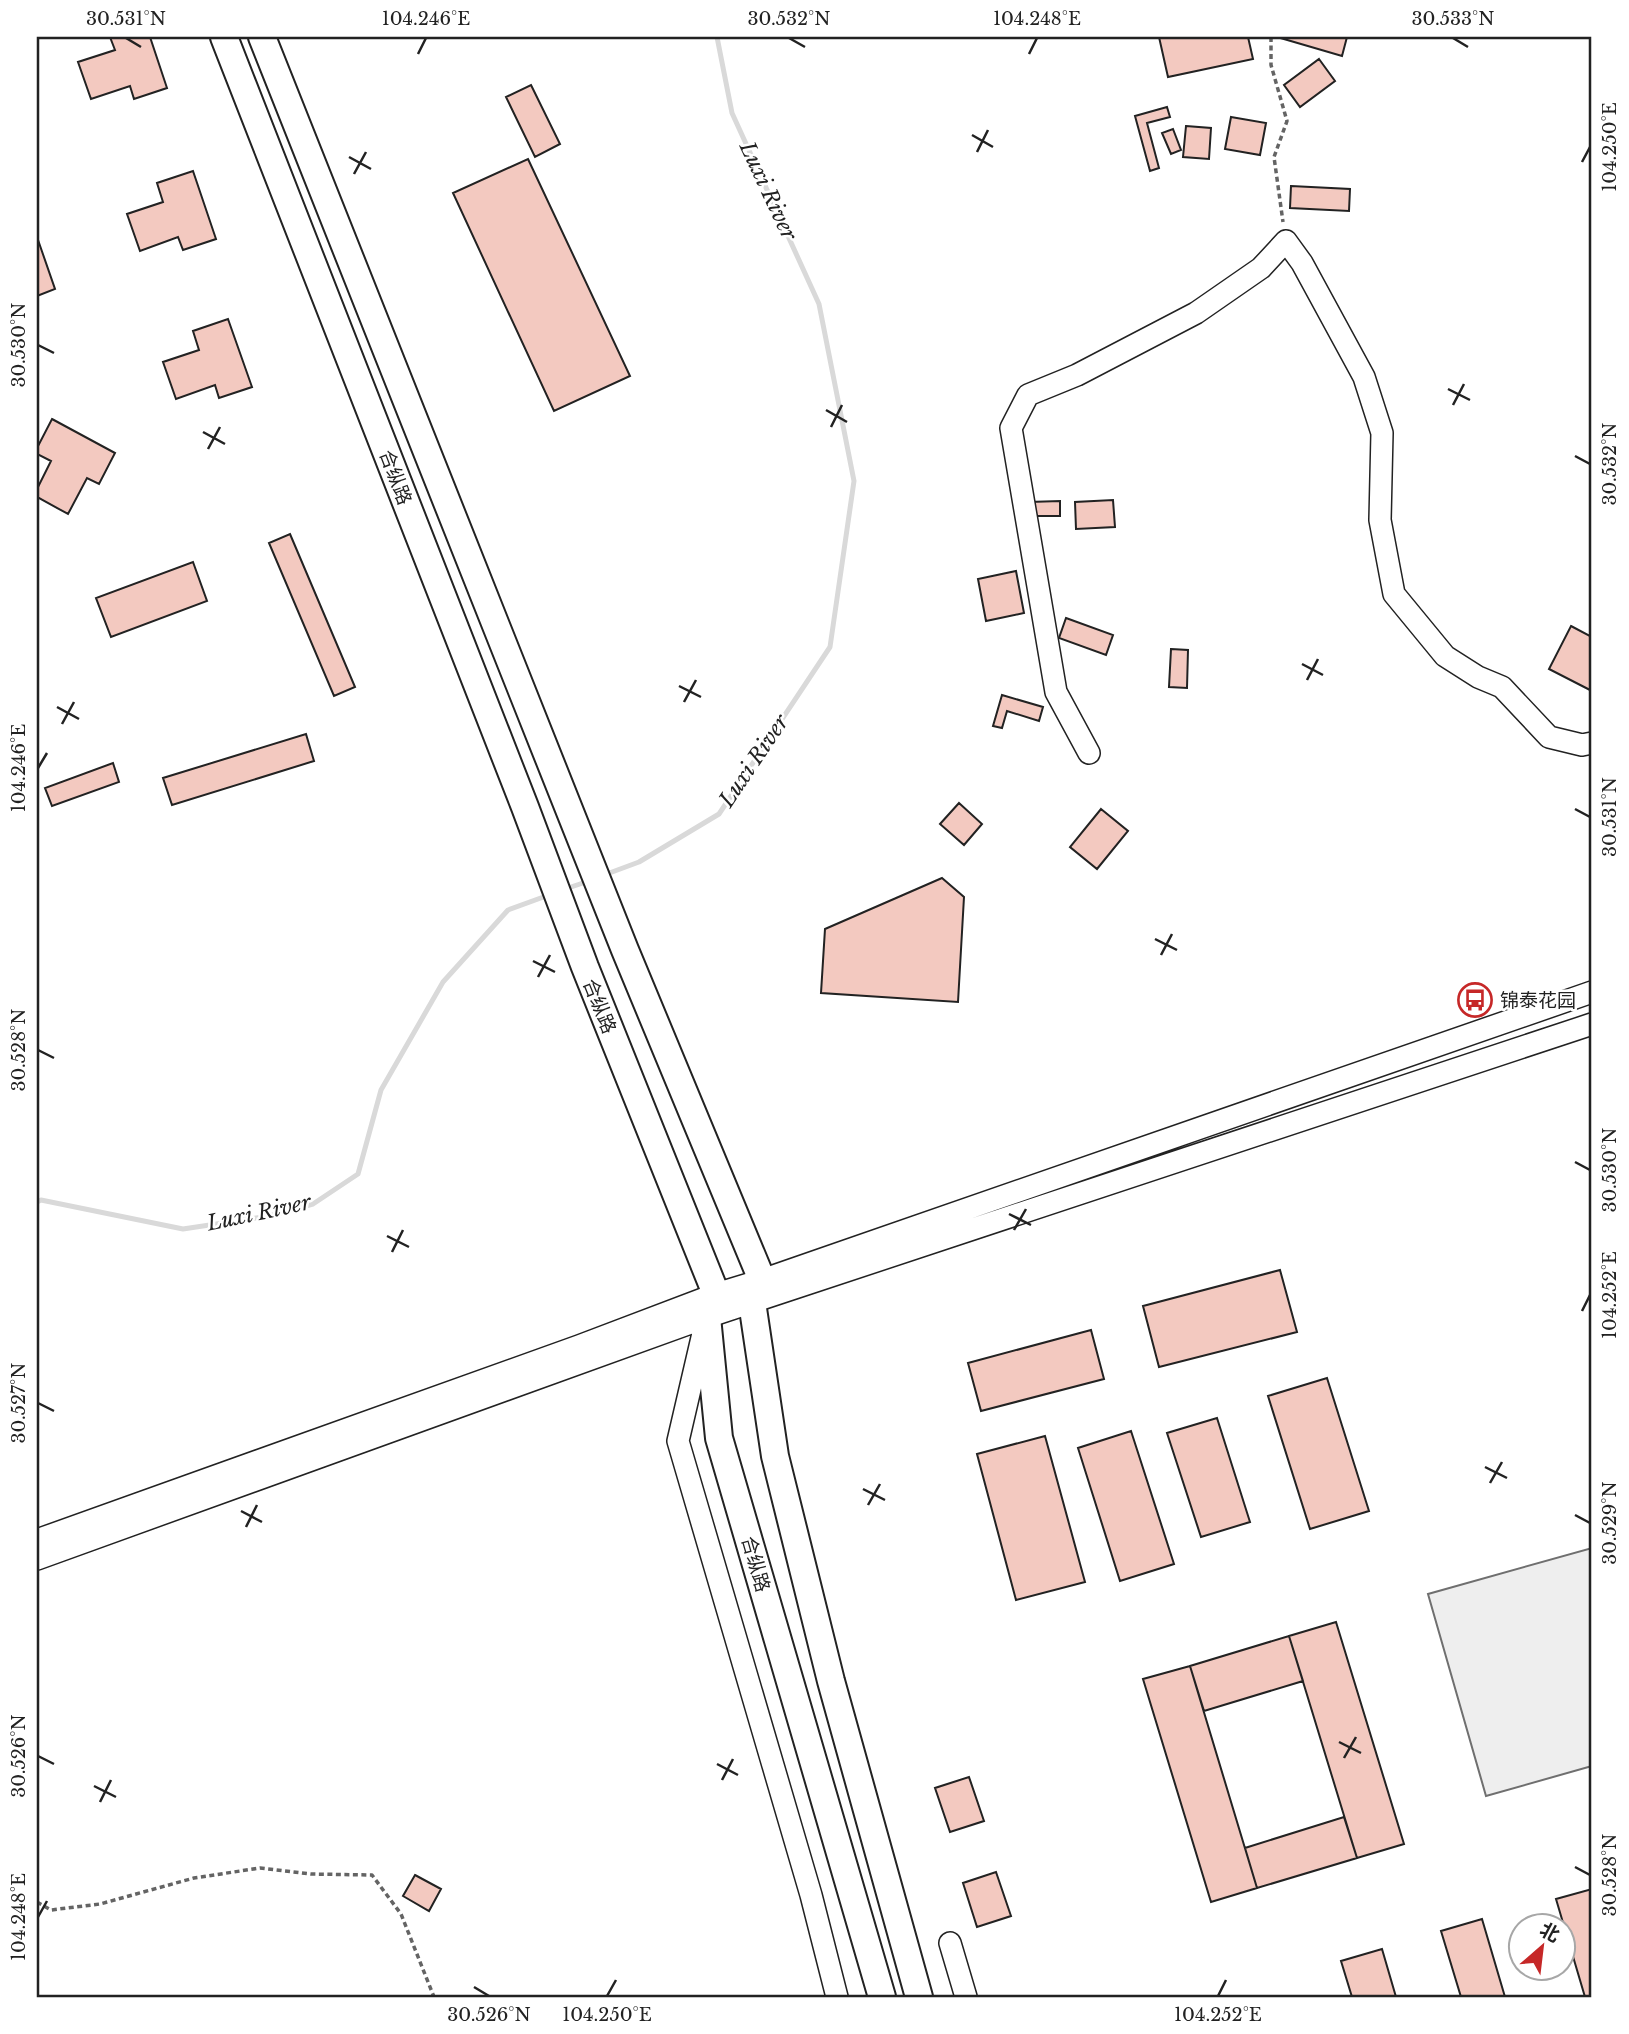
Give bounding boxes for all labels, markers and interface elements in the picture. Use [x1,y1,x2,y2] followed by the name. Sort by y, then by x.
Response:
[86,8,166,30] text: 30.531°N
[382,8,470,30] text: 104.246°E
[747,8,831,30] text: 30.532°N
[993,8,1081,30] text: 104.248°E
[1411,8,1495,30] text: 30.533°N
[1599,102,1621,192] text: 104.250°E
[733,137,803,246] water label: Luxi River
[8,303,30,387] text: 30.530°N
[1599,422,1621,506] text: 30.532°N
[375,446,416,508] street label: 合纵路
[713,709,795,813] water label: Luxi River
[8,724,30,812] text: 104.246°E
[1599,777,1621,857] text: 30.531°N
[578,975,621,1037] street label: 合纵路
[1456,981,1494,1019] bus stop icon: 锦泰花园
[1500,989,1576,1012] place label: 锦泰花园
[8,1008,30,1092] text: 30.528°N
[1599,1128,1621,1212] text: 30.530°N
[204,1189,315,1237] water label: Luxi River
[1599,1251,1621,1339] text: 104.252°E
[8,1362,30,1444] text: 30.527°N
[1599,1481,1621,1565] text: 30.529°N
[737,1534,774,1595] street label: 合纵路
[8,1714,30,1798] text: 30.526°N
[1599,1833,1621,1917] text: 30.528°N
[8,1873,30,1961] text: 104.248°E
[1506,1912,1576,1982] north arrow
[1536,1918,1564,1947] text: 北
[447,2004,531,2026] text: 30.526°N
[562,2004,652,2026] text: 104.250°E
[1174,2004,1262,2026] text: 104.252°E

